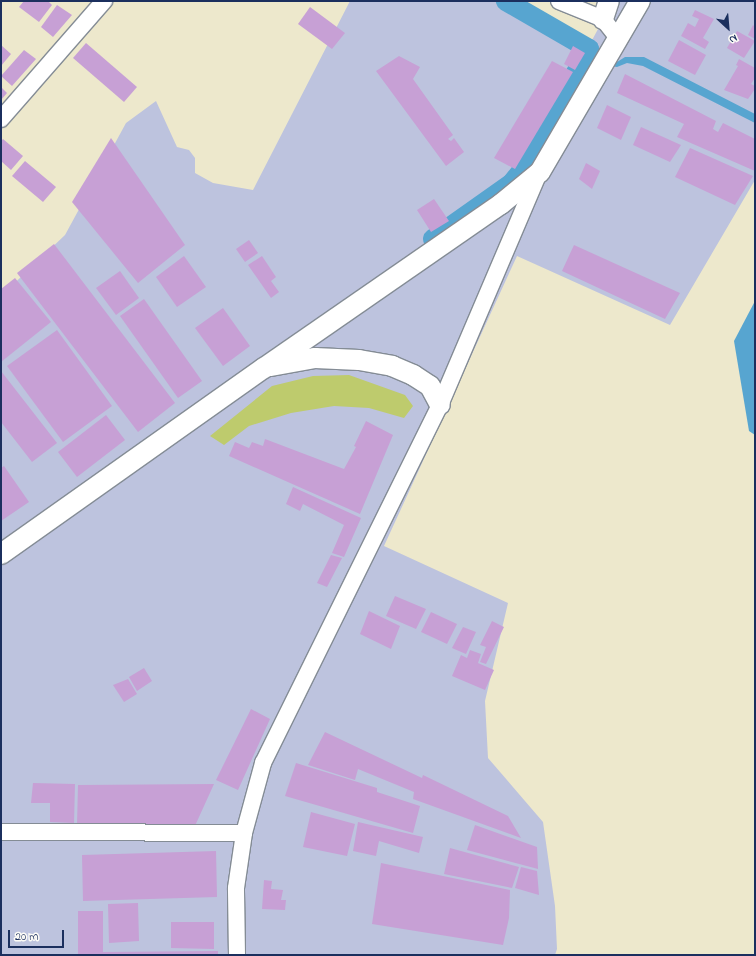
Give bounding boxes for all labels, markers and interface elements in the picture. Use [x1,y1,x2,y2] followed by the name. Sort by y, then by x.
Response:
[708,8,748,48] north arrow
[726,30,740,48] text: N
[10,922,66,948] scale bar
[15,928,38,946] text: 20 m

